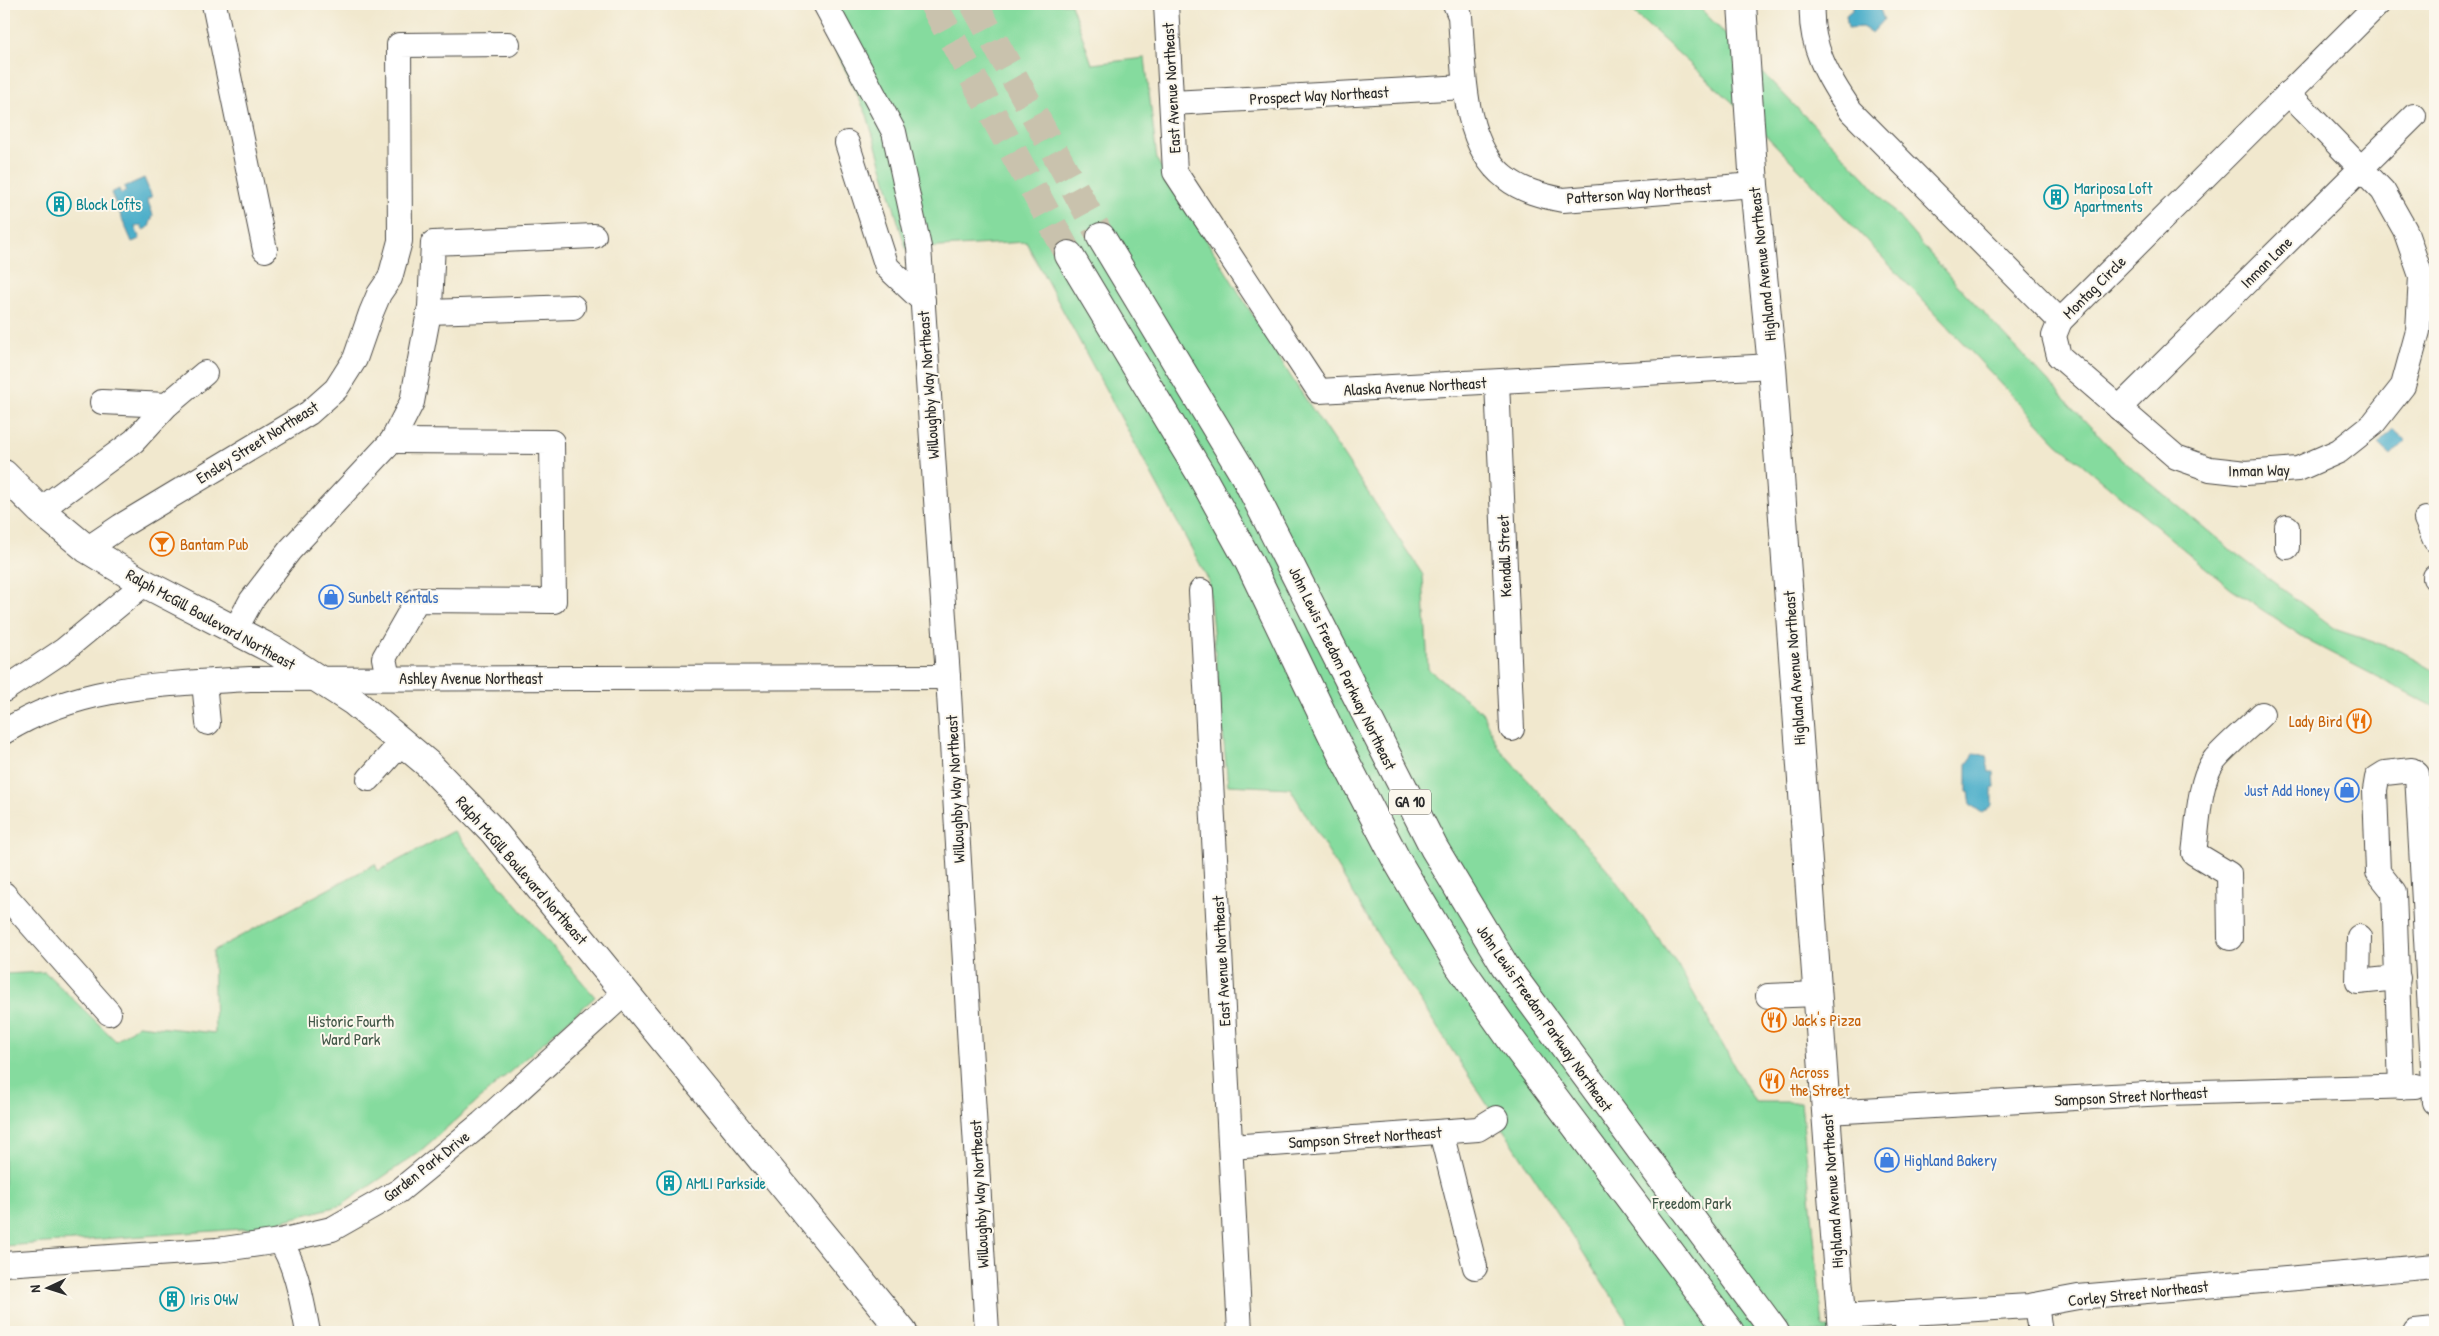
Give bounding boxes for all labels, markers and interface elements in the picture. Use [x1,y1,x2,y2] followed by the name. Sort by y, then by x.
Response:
[1157,22,1185,154] street label: East Avenue Northeast
[1249,80,1390,110] street label: Prospect Way Northeast
[1566,177,1713,209] street label: Patterson Way Northeast
[2074,177,2153,217] place label: Mariposa Loft Apartments
[2043,184,2069,210] building icon: Mariposa Loft Apartments
[1743,186,1781,342] street label: Highland Avenue Northeast
[46,191,72,217] building icon: Block Lofts
[76,193,141,215] place label: Block Lofts
[2235,231,2297,293] street label: Inman Lane
[2058,250,2131,323] street label: Montag Circle
[912,310,944,460] street label: Willoughby Way Northeast
[1343,371,1487,401] street label: Alaska Avenue Northeast
[192,395,323,488] street label: Ensley Street Northeast
[2228,458,2290,482] street label: Inman Way
[1492,514,1516,598] street label: Kendall Street
[149,531,175,557] bar icon: Bantam Pub
[180,533,249,555] place label: Bantam Pub
[122,563,300,675] street label: Ralph McGill Boulevard Northeast
[1284,563,1402,774] street label: John Lewis Freedom Parkway Northeast
[318,584,344,610] shop icon: Sunbelt Rentals
[348,586,438,608] place label: Sunbelt Rentals
[1778,590,1810,746] street label: Highland Avenue Northeast
[399,667,543,689] street label: Ashley Avenue Northeast
[2346,708,2372,734] restaurant icon: Lady Bird
[2289,710,2342,732] place label: Lady Bird
[940,714,970,864] street label: Willoughby Way Northeast
[2334,777,2360,803] shop icon: Just Add Honey
[2244,779,2330,801] place label: Just Add Honey
[1389,790,1431,814] road number: GA 10
[451,791,593,950] street label: Ralph McGill Boulevard Northeast
[1207,895,1235,1027] street label: East Avenue Northeast
[1472,920,1618,1116] street label: John Lewis Freedom Parkway Northeast
[1761,1007,1787,1033] restaurant icon: Jack's Pizza
[1792,1009,1861,1031] place label: Jack's Pizza
[308,1010,394,1050] park label: Historic Fourth Ward Park
[1790,1061,1850,1101] place label: Across the Street
[1759,1068,1785,1094] restaurant icon: Across the Street
[2054,1081,2209,1111] street label: Sampson Street Northeast
[1816,1113,1848,1269] street label: Highland Avenue Northeast
[964,1119,994,1269] street label: Willoughby Way Northeast
[1288,1121,1443,1153] street label: Sampson Street Northeast
[378,1125,474,1207] street label: Garden Park Drive
[1874,1147,1900,1173] shop icon: Highland Bakery
[1904,1149,1997,1171] place label: Highland Bakery
[656,1170,682,1196] building icon: AMLI Parkside
[686,1172,766,1194] place label: AMLI Parkside
[1652,1192,1732,1214] park label: Freedom Park
[22,1264,72,1314] north arrow
[2067,1275,2210,1311] street label: Corley Street Northeast
[25,1284,44,1293] text: N
[159,1286,185,1312] building icon: Iris O4W
[190,1288,238,1310] place label: Iris O4W

